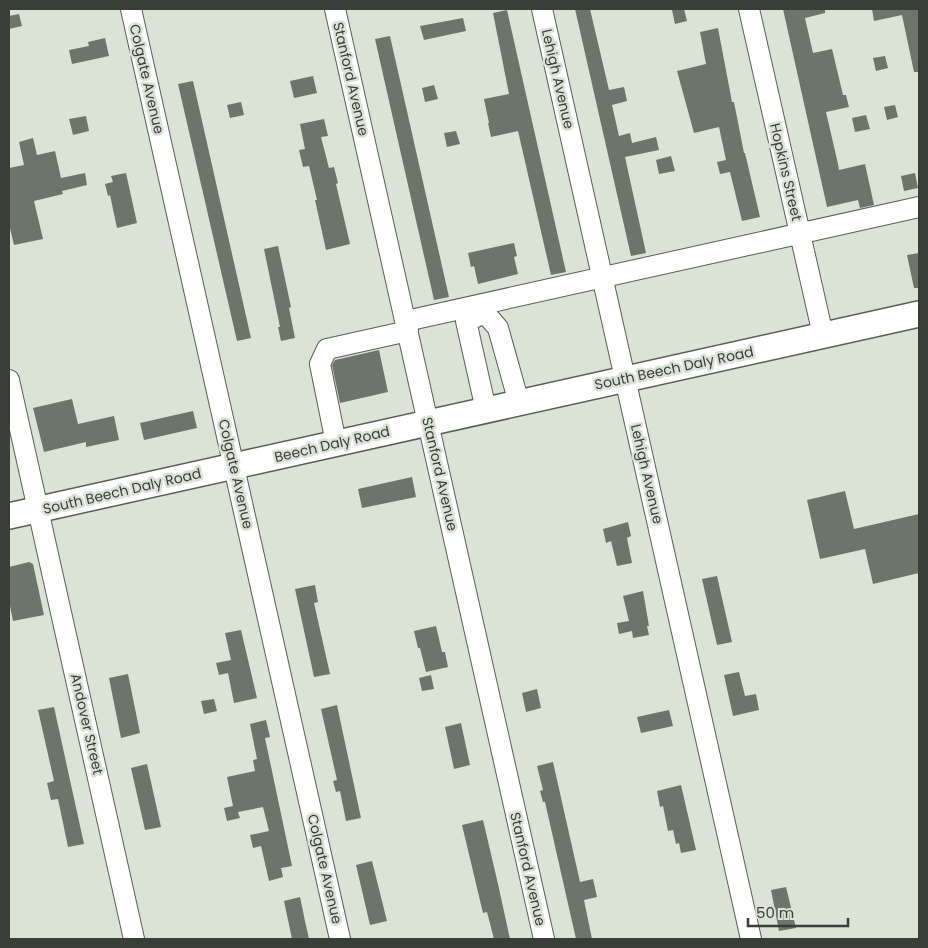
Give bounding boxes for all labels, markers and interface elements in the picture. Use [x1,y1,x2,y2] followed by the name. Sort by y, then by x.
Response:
[328,20,374,138] street label: Stanford Avenue
[125,22,169,136] street label: Colgate Avenue
[537,27,579,131] street label: Lehigh Avenue
[765,121,807,223] street label: Hopkins Street
[593,341,755,395] street label: South Beech Daly Road
[417,415,463,533] street label: Stanford Avenue
[214,417,258,531] street label: Colgate Avenue
[272,421,392,467] street label: Beech Daly Road
[626,422,668,526] street label: Lehigh Avenue
[41,463,203,519] street label: South Beech Daly Road
[66,671,108,777] street label: Andover Street
[505,810,551,928] street label: Stanford Avenue
[303,812,347,926] street label: Colgate Avenue
[748,896,848,928] scale bar
[756,902,794,923] text: 50 m

